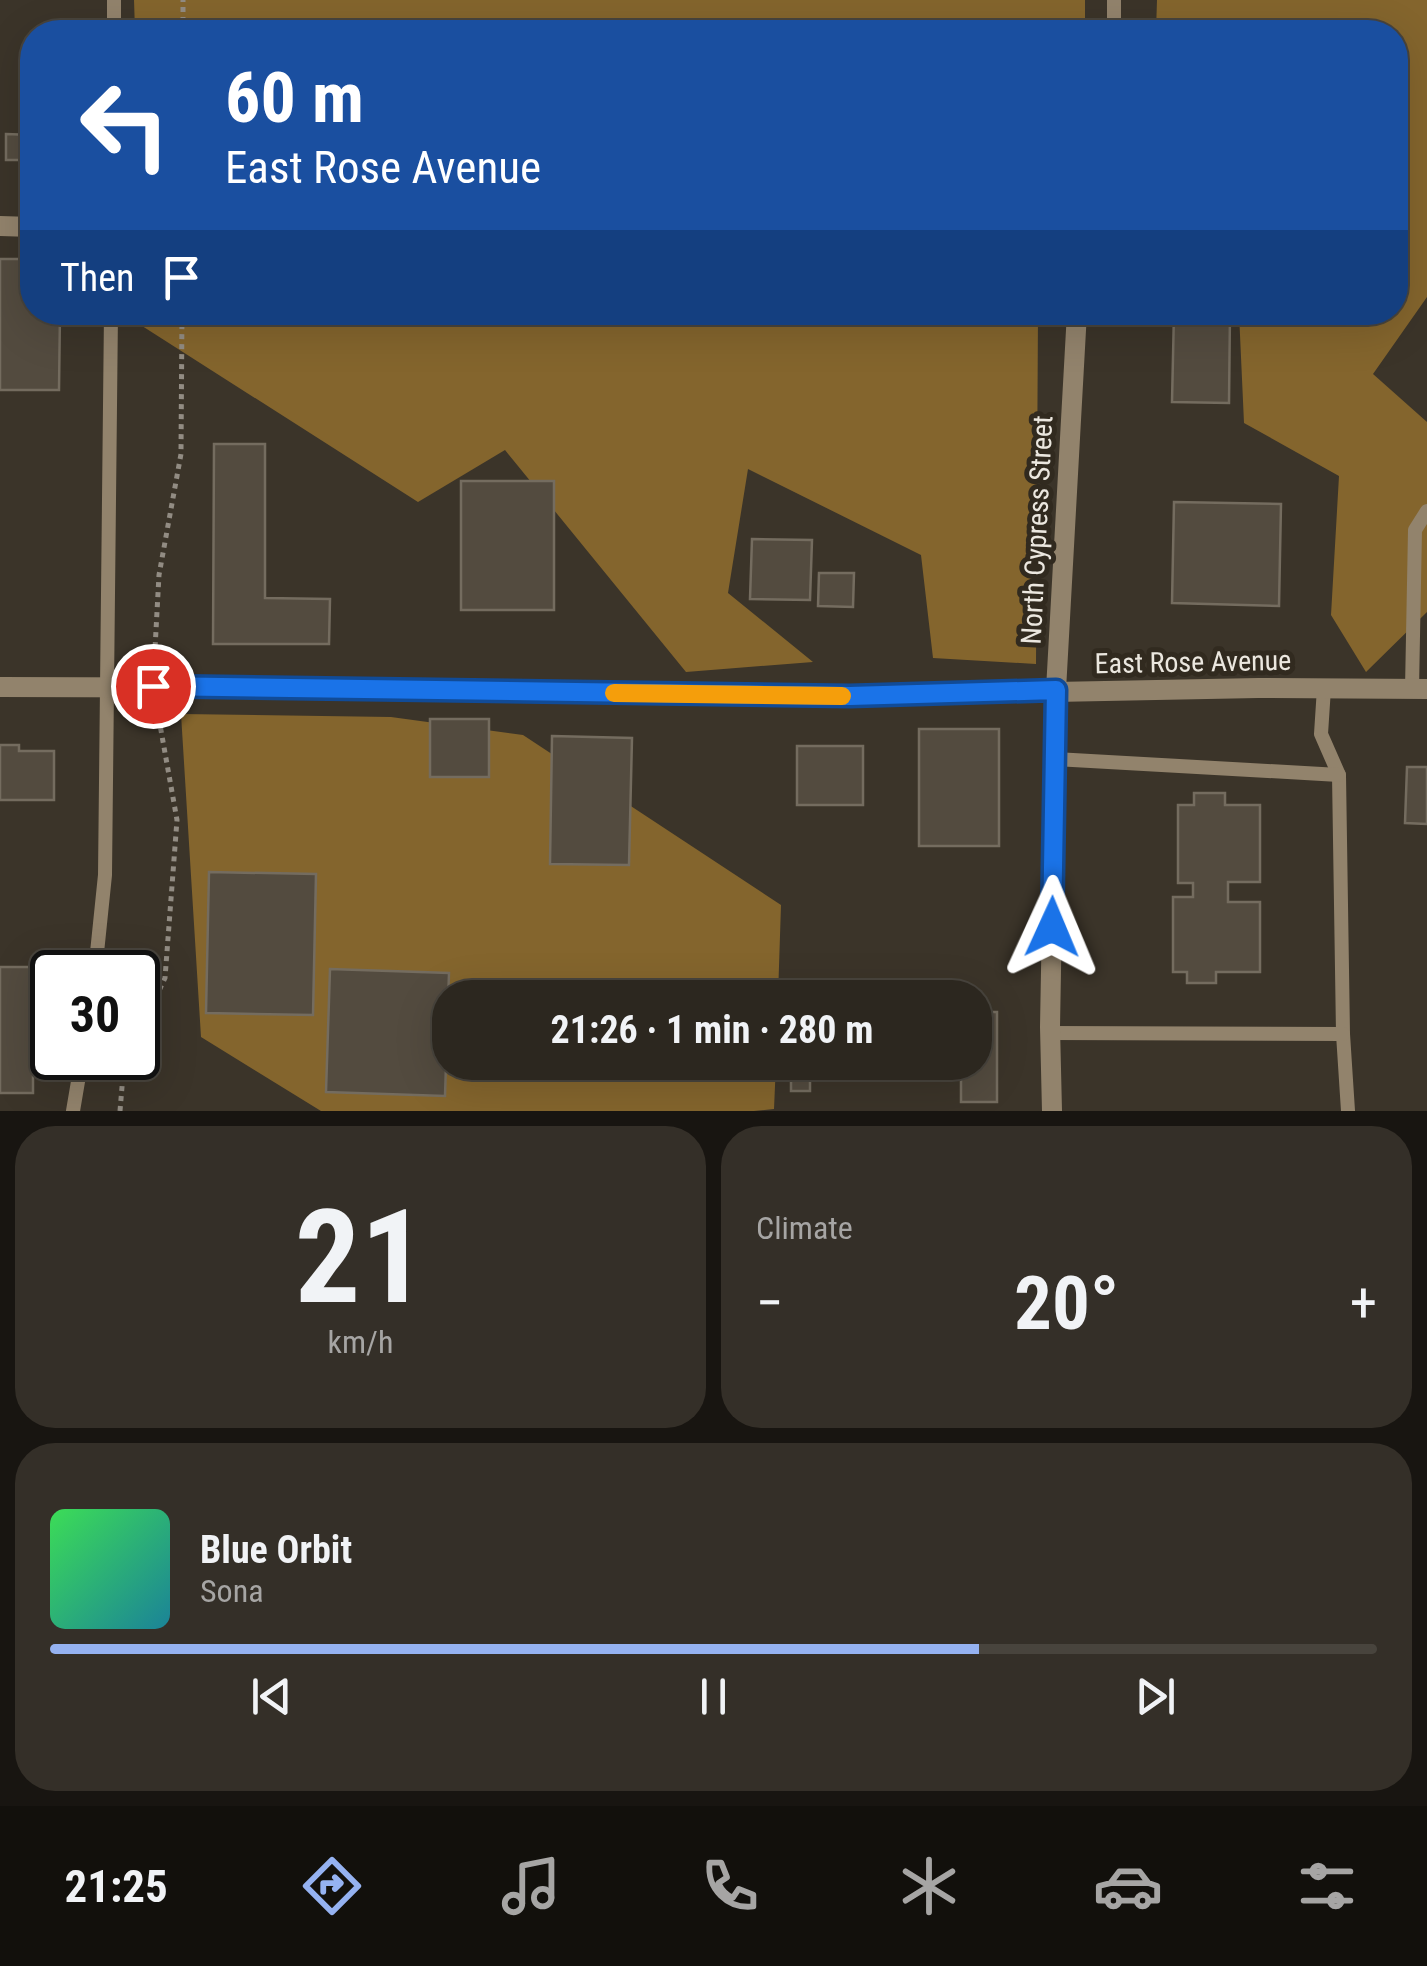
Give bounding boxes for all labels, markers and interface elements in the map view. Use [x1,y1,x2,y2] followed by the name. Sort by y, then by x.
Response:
[225,57,364,139] text: 60 m
[60,60,190,190] icon: left
[225,141,541,194] text: East Rose Avenue
[154,250,209,305] icon: arrive
[60,256,134,300] text: Then
[1015,415,1059,645] street label: North Cypress Street
[111,644,196,729] pin
[1094,644,1292,680] street label: East Rose Avenue
[126,659,181,714] icon: arrive
[1000,875,1104,979] position arrow
[30,950,160,1080] speed limit sign: 30
[551,1008,873,1052] text: 21:26 · 1 min · 280 m
[295,1181,426,1334] text: 21
[756,1209,853,1247] text: Climate
[1014,1259,1119,1347] text: 20°
[756,1271,784,1335] text: −
[1350,1271,1377,1335] text: +
[328,1323,393,1361] text: km/h
[200,1528,352,1572] text: Blue Orbit
[200,1572,263,1610] text: Sona
[244,1669,299,1724] icon: previous
[686,1669,741,1724] icon: pause
[1128,1669,1183,1724] icon: next
[297,1851,367,1921] icon: directions
[496,1851,566,1921] icon: music
[695,1851,765,1921] icon: phone
[894,1851,964,1921] icon: climate
[1093,1851,1163,1921] icon: car
[1292,1851,1362,1921] icon: filters
[65,1860,168,1913] text: 21:25

